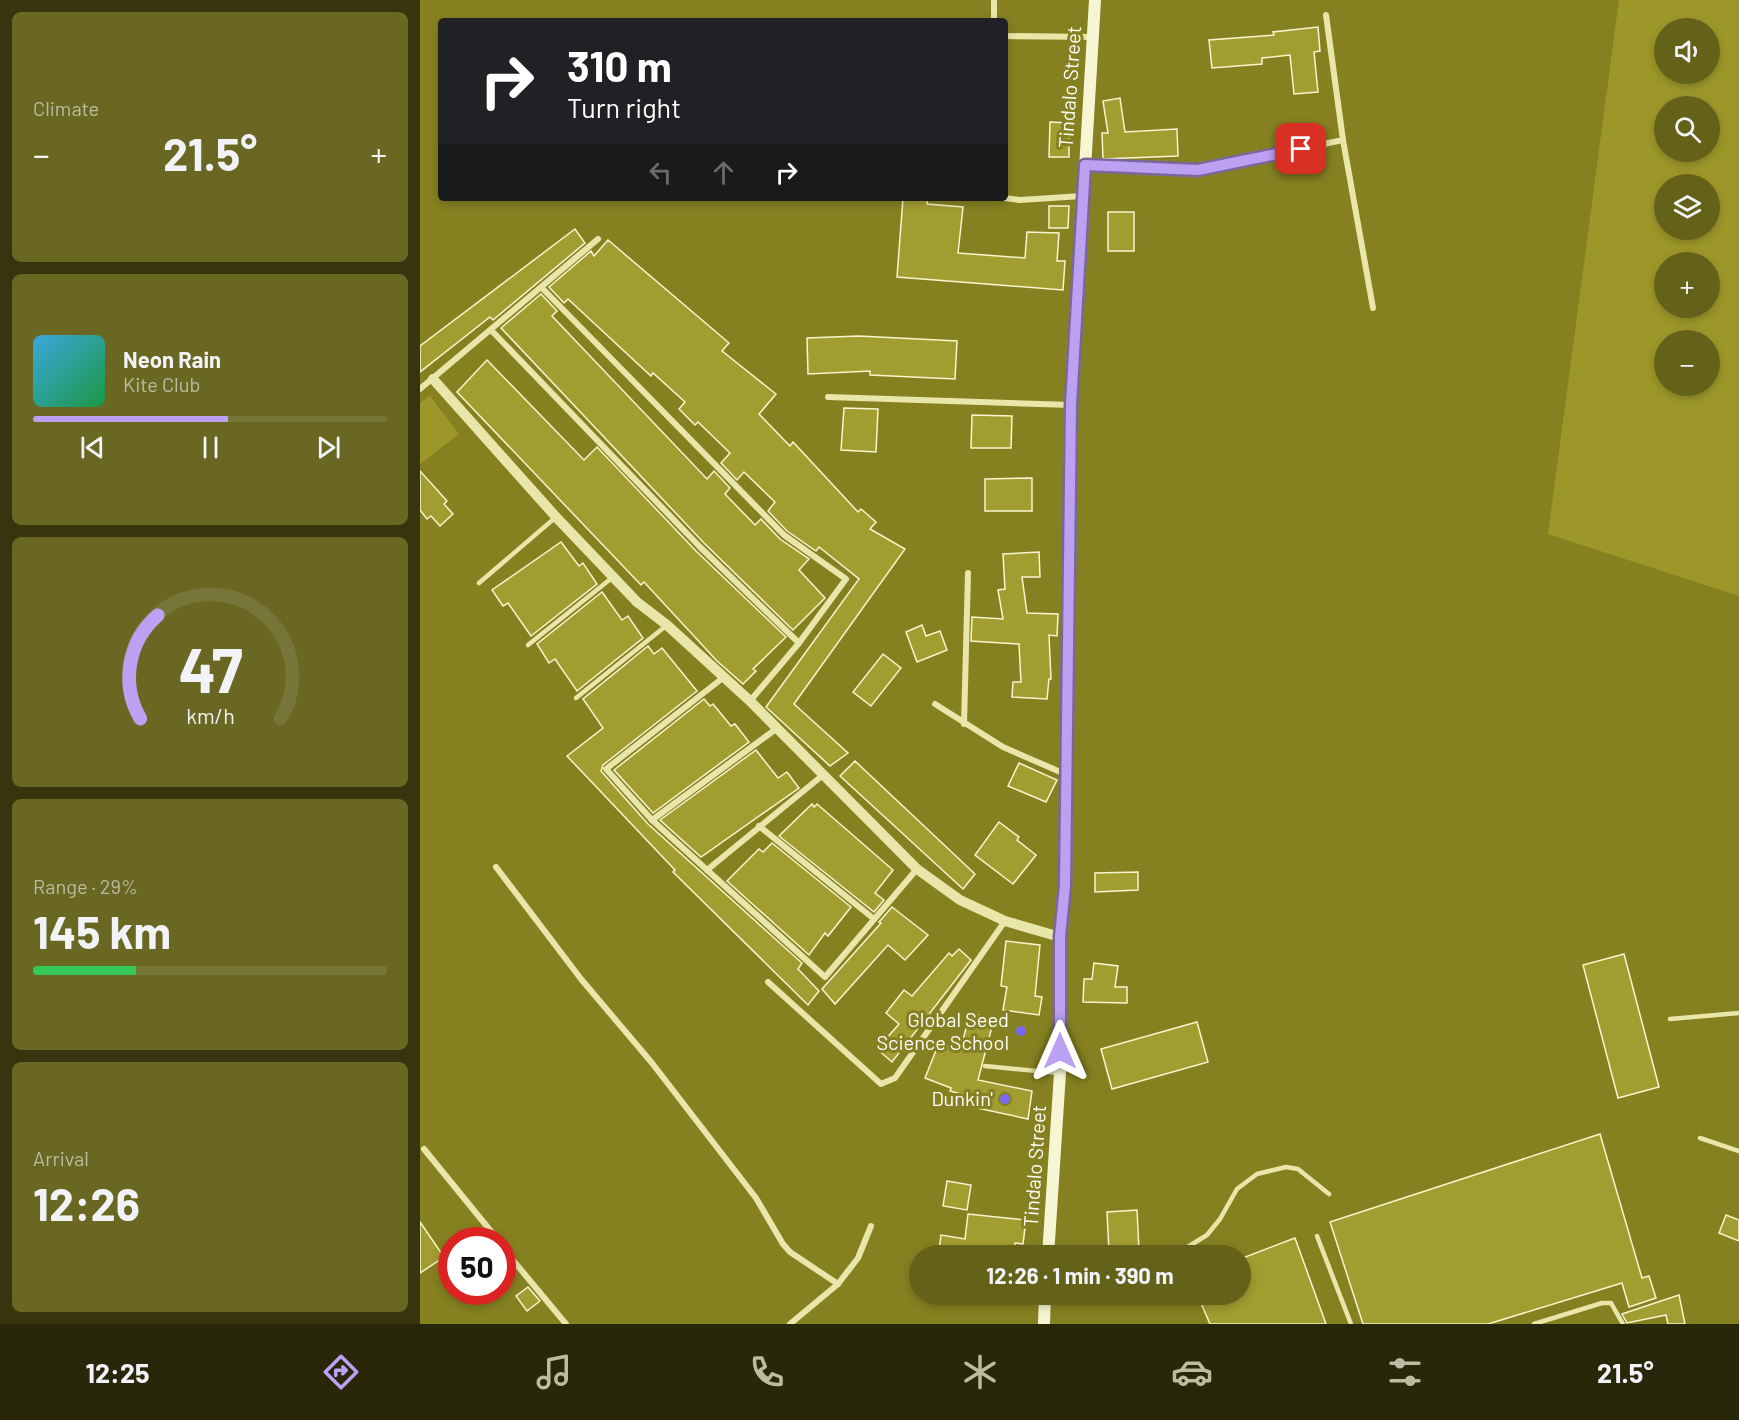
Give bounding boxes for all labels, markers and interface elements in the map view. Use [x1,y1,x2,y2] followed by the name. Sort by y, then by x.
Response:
[1654,18,1720,396] map controls
[1654,18,1720,84] button: sound
[1053,25,1085,149] street label: Tindalo Street
[567,40,672,90] text: 310 m
[468,42,546,120] icon: right
[567,91,681,123] text: Turn right
[33,96,99,120] text: Climate
[1654,96,1720,162] button: search
[1275,123,1326,174] pin
[163,126,257,180] text: 21.5°
[1284,132,1317,165] icon: arrive
[33,134,50,174] text: −
[371,134,387,174] text: +
[644,156,677,189] icon: left
[707,156,740,189] icon: ahead
[770,156,803,189] icon: right
[1654,174,1720,240] button: layers
[1654,252,1720,318] button: +
[1654,330,1720,396] button: −
[123,346,221,372] text: Neon Rain
[123,372,200,396] text: Kite Club
[76,431,109,464] icon: previous
[194,431,227,464] icon: pause
[312,431,345,464] icon: next
[178,631,242,705] text: 47
[186,703,234,728] text: km/h
[33,874,138,898] text: Range · 29%
[33,904,171,958] text: 145 km
[876,1007,1009,1054] place label: Global Seed Science School
[1028,1019,1092,1083] position arrow
[1014,1024,1028,1038] marker: Global Seed Science School
[931,1086,993,1110] place label: Dunkin'
[998,1092,1012,1106] marker: Dunkin'
[1018,1104,1050,1228] street label: Tindalo Street
[33,1146,89,1170] text: Arrival
[33,1176,140,1230] text: 12:26
[438,1227,516,1305] speed limit sign: 50
[986,1262,1174,1288] text: 12:26 · 1 min · 390 m
[320,1351,362,1393] icon: directions
[533,1351,575,1393] icon: music
[746,1351,788,1393] icon: phone
[959,1351,1001,1393] icon: climate
[1171,1351,1213,1393] icon: car
[1384,1351,1426,1393] icon: filters
[85,1356,150,1388] text: 12:25
[1597,1356,1654,1388] text: 21.5°

